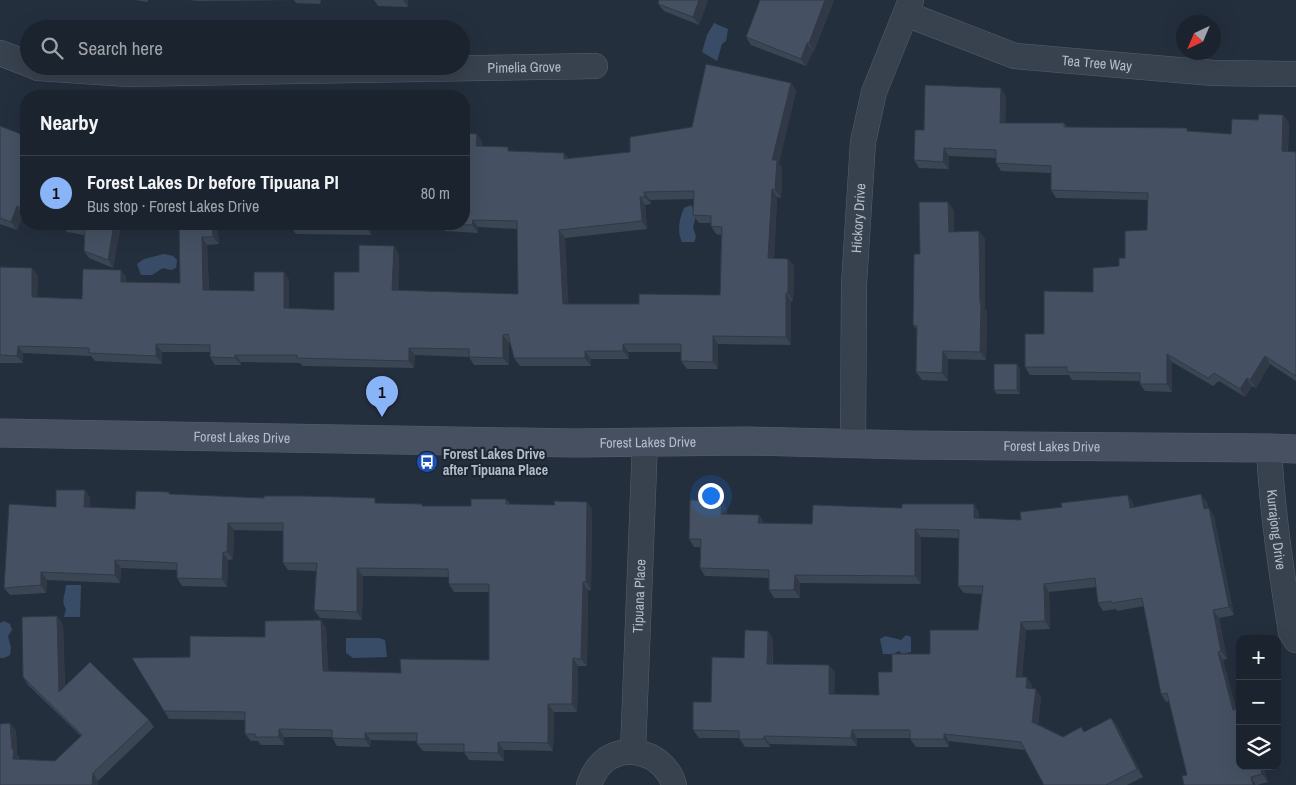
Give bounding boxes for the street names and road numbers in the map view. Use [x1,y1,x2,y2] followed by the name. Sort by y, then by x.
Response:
[1061,51,1133,75] street label: Tea Tree Way
[487,58,561,77] street label: Pimelia Grove
[847,183,869,253] street label: Hickory Drive
[194,427,290,447] street label: Forest Lakes Drive
[600,433,696,452] street label: Forest Lakes Drive
[1003,437,1100,456] street label: Forest Lakes Drive
[1263,489,1290,571] street label: Kurrajong Drive
[629,559,649,633] street label: Tipuana Place

